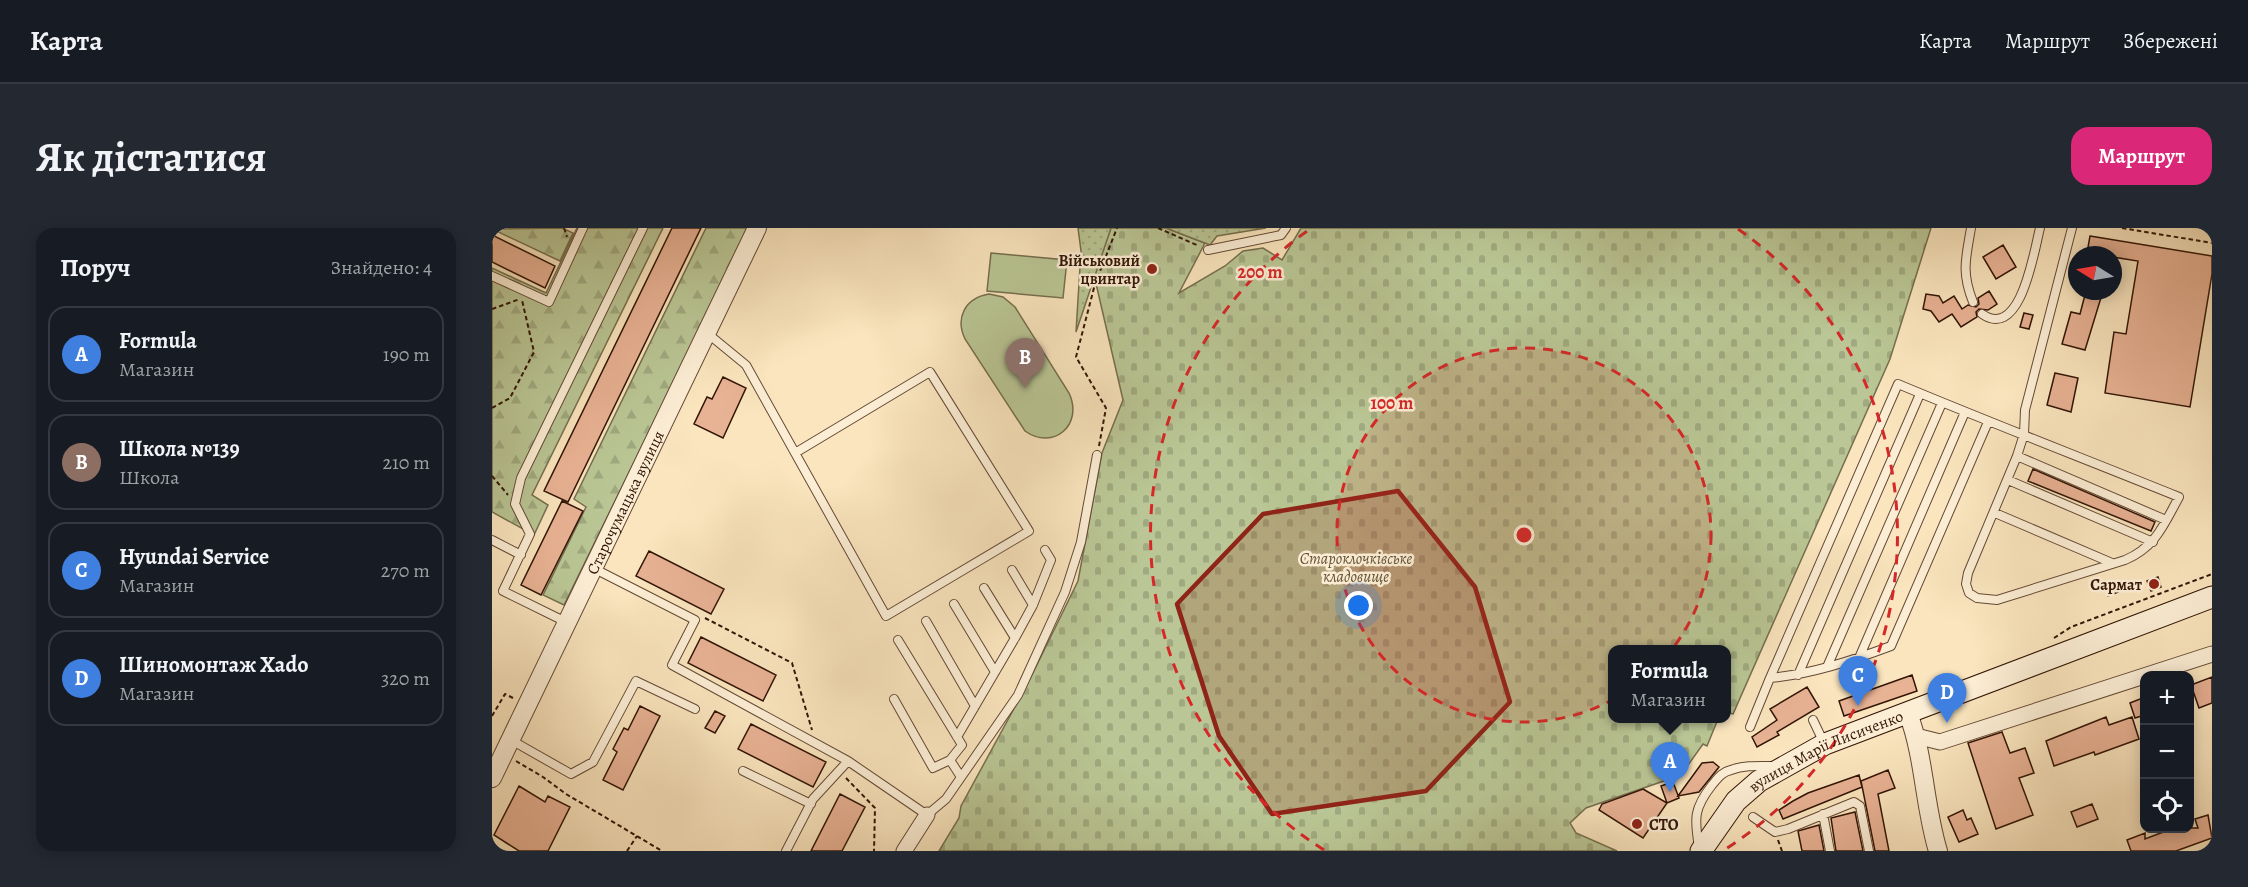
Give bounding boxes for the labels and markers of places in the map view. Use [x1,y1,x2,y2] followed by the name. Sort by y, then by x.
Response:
[1058,250,1140,290] place label: Військовий цвинтар
[1145,262,1159,276] marker: Військовий цвинтар
[1006,338,1044,388] pin: B
[1514,525,1534,545] centre of rings
[2090,574,2143,596] place label: Сармат
[2147,577,2161,591] marker: Сармат
[1838,656,1878,706] pin: C
[1928,674,1966,723] pin: D
[1650,742,1690,792] pin: A
[1649,814,1679,836] place label: СТО
[1630,817,1644,831] marker: СТО

